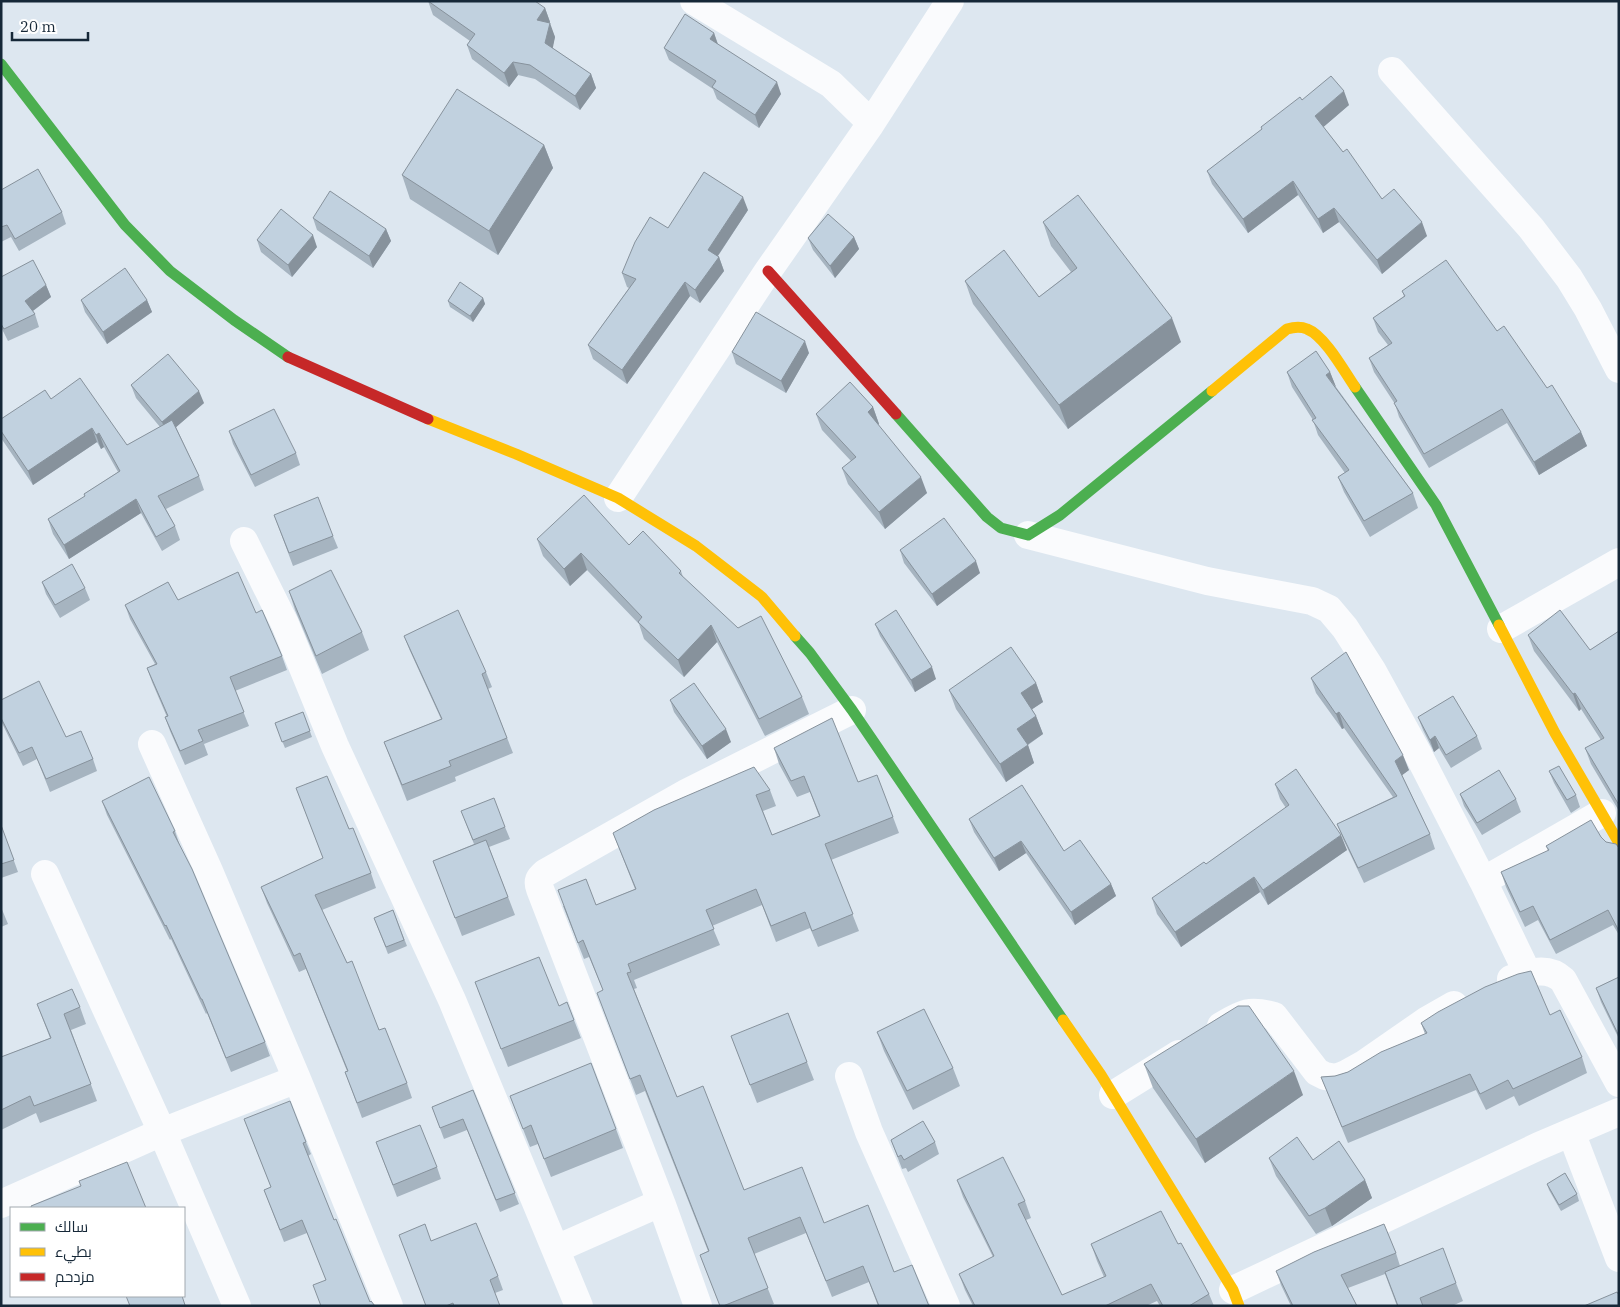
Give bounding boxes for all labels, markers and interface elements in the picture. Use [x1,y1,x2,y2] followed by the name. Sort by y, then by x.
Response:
[12,10,89,42] scale bar
[20,17,56,36] text: 20 m
[10,1207,185,1297] legend
[55,1217,88,1236] text: سالك
[55,1242,92,1264] text: بطيء
[55,1267,95,1287] text: مزدحم

